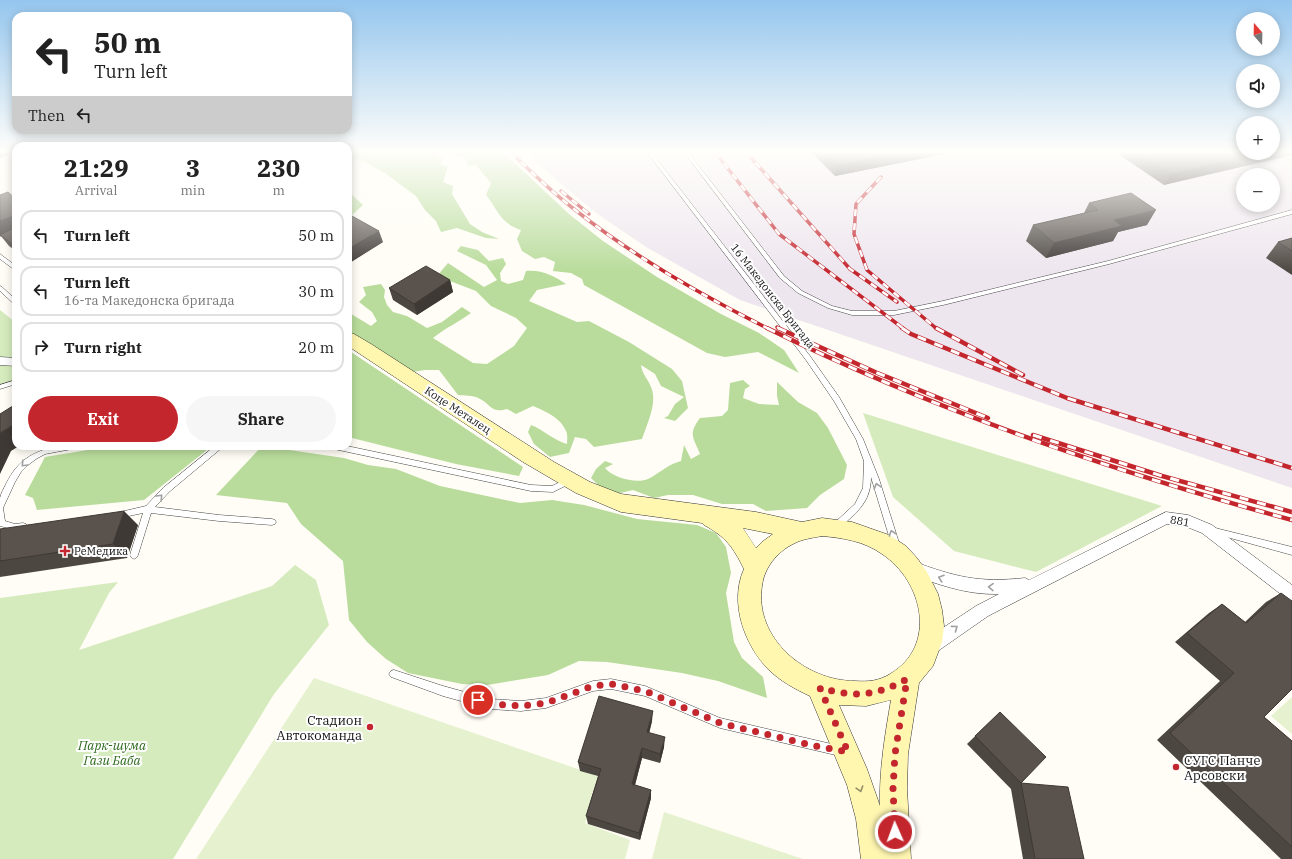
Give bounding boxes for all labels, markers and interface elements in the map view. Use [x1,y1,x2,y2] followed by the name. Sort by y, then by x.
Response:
[1236,12,1280,56] north arrow
[1236,12,1280,212] map controls
[94,24,161,61] text: 50 m
[28,28,80,80] icon: left
[94,60,168,83] text: Turn left
[1236,64,1280,108] button: sound
[73,104,95,126] icon: left
[28,106,65,125] text: Then
[1236,116,1280,160] button: +
[64,152,129,184] text: 21:29
[186,152,200,184] text: 3
[257,152,300,184] text: 230
[1236,168,1280,212] button: −
[75,182,117,199] text: Arrival
[180,182,205,199] text: min
[272,182,285,199] text: m
[30,224,52,246] icon: left
[64,226,130,245] text: Turn left
[298,226,334,245] text: 50 m
[728,241,818,351] street label: 16 Македонска Бригада
[64,273,130,292] text: Turn left
[30,280,52,302] icon: left
[298,282,334,301] text: 30 m
[64,292,234,309] text: 16-та Македонска бригада
[30,336,52,358] icon: right
[64,338,142,357] text: Turn right
[298,338,334,357] text: 20 m
[422,383,494,437] street label: Коце Металец
[28,396,178,442] button: Exit
[186,396,336,442] button: Share
[21,459,28,467] one-way arrow
[873,483,882,490] one-way arrow
[155,494,162,502] one-way arrow
[1169,512,1191,530] street label: 881
[888,530,896,537] one-way arrow
[74,544,128,558] place label: РеМедика
[59,545,71,557] marker: РеМедика
[937,575,944,583] one-way arrow
[988,583,994,591] one-way arrow
[951,626,958,633] one-way arrow
[461,683,495,717] pin
[467,689,489,711] icon: arrive
[276,712,362,744] place label: Стадион Автокоманда
[365,722,375,732] marker: Стадион Автокоманда
[77,737,146,769] park label: Парк-шума Гази Баба
[1184,752,1260,784] place label: СУГС Панче Арсовски
[1171,762,1181,772] marker: СУГС Панче Арсовски
[855,785,864,792] one-way arrow
[874,811,916,853] position arrow

